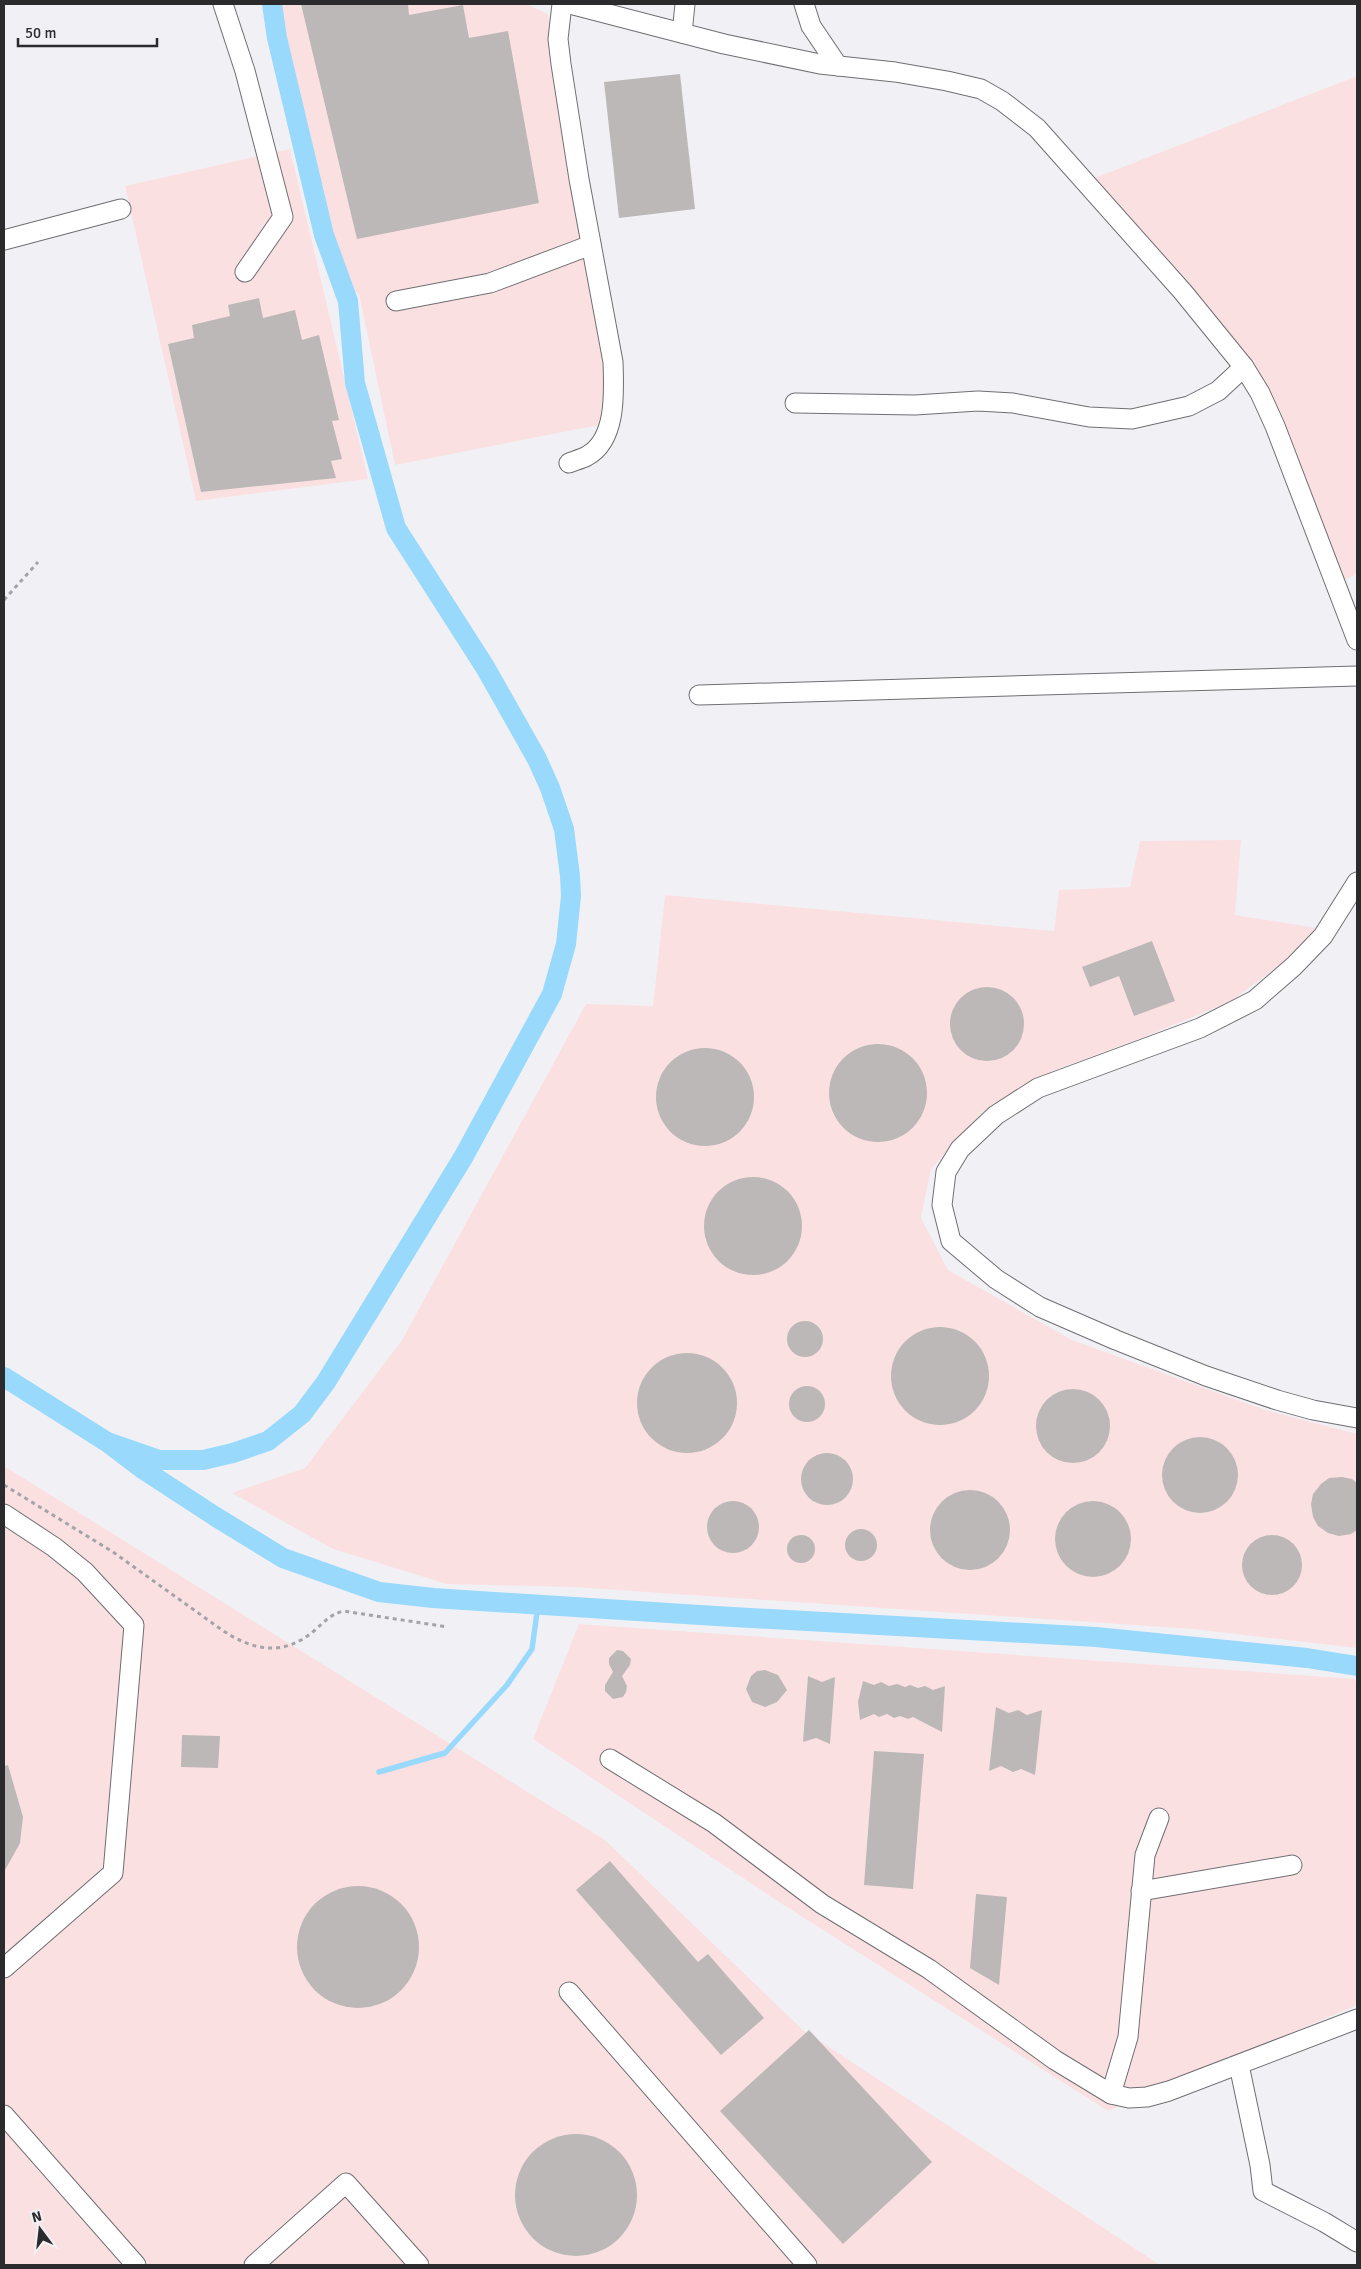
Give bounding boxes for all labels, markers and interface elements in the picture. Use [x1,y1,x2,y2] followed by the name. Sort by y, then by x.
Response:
[18,15,156,47] scale bar
[25,24,56,42] text: 50 m
[15,2204,65,2254] north arrow
[30,2207,44,2226] text: N

